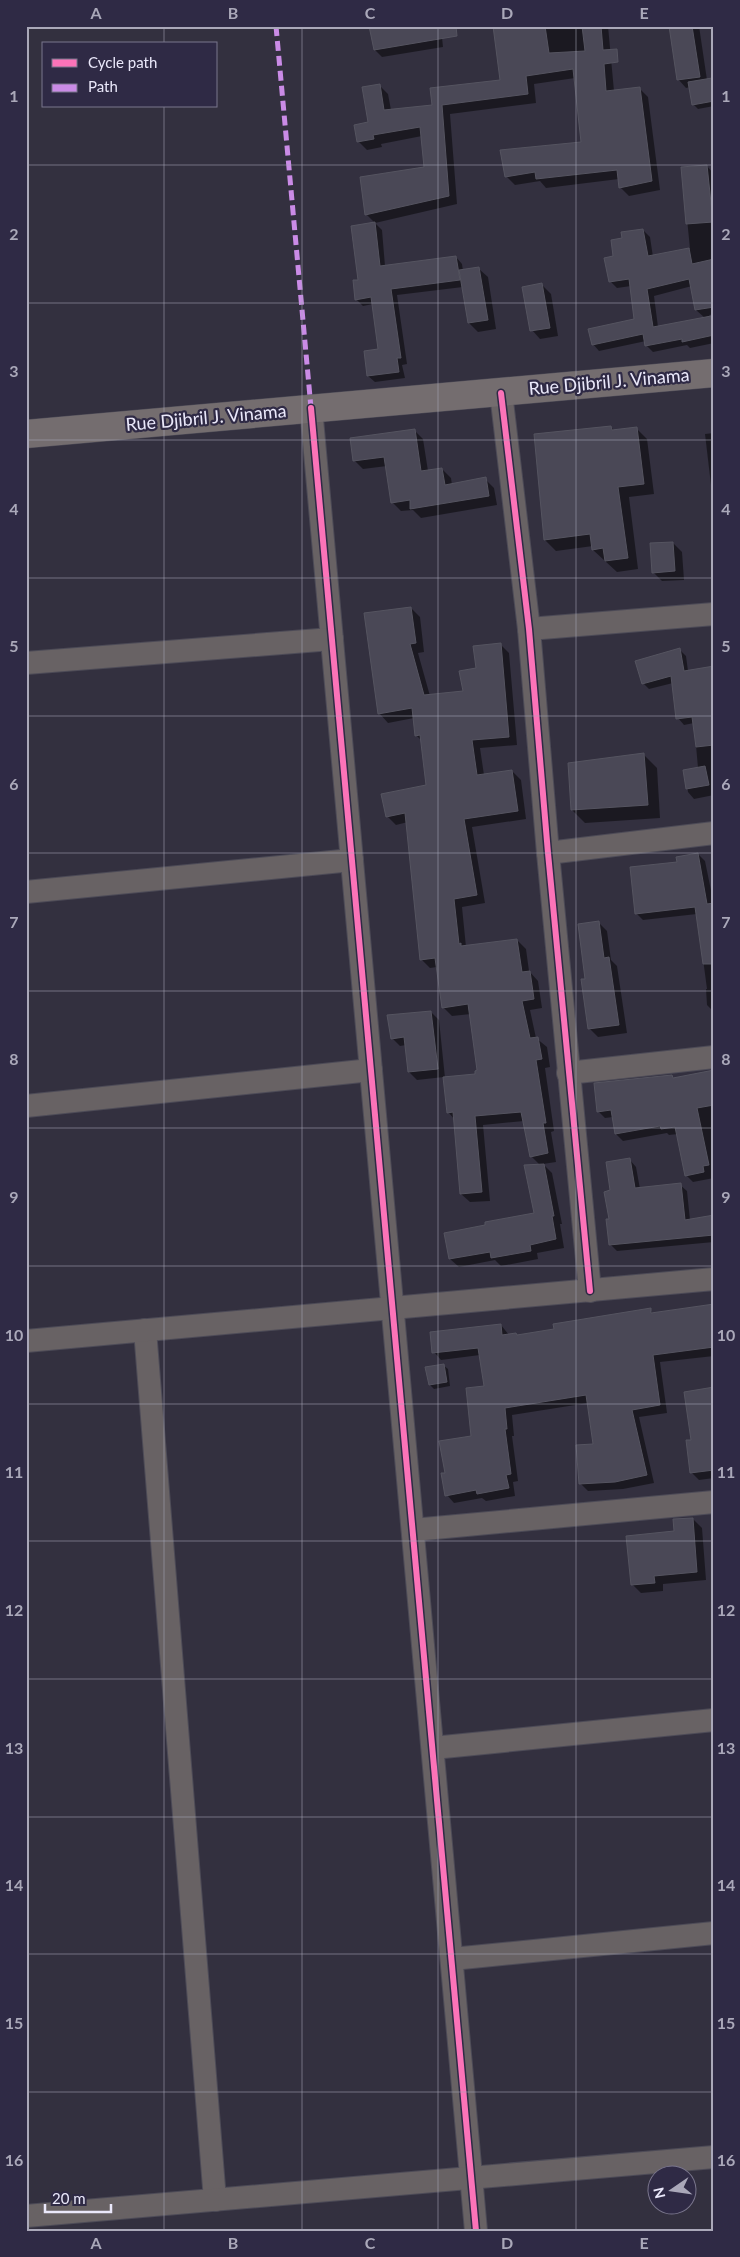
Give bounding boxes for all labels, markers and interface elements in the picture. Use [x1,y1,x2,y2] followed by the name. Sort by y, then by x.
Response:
[89,3,102,22] text: A
[228,3,238,22] text: B
[365,3,376,22] text: C
[501,3,513,22] text: D
[639,3,649,22] text: E
[42,42,218,108] legend
[88,53,157,71] text: Cycle path
[88,77,118,95] text: Path
[9,86,19,105] text: 1
[721,86,731,105] text: 1
[9,224,19,243] text: 2
[721,224,731,243] text: 2
[9,361,19,380] text: 3
[721,361,731,380] text: 3
[528,363,690,399] street label: Rue Djibril J. Vinama
[125,399,287,435] street label: Rue Djibril J. Vinama
[9,499,19,518] text: 4
[721,499,731,518] text: 4
[9,636,19,655] text: 5
[721,636,731,655] text: 5
[9,774,19,793] text: 6
[721,774,731,793] text: 6
[9,912,19,931] text: 7
[721,912,731,931] text: 7
[9,1049,19,1068] text: 8
[721,1049,731,1068] text: 8
[9,1187,19,1206] text: 9
[721,1187,731,1206] text: 9
[5,1325,23,1344] text: 10
[717,1325,735,1344] text: 10
[5,1462,23,1481] text: 11
[717,1462,735,1481] text: 11
[5,1600,23,1619] text: 12
[717,1600,735,1619] text: 12
[5,1738,23,1757] text: 13
[717,1738,735,1757] text: 13
[5,1875,23,1894] text: 14
[717,1875,735,1894] text: 14
[5,2013,23,2032] text: 15
[717,2013,735,2032] text: 15
[5,2150,23,2169] text: 16
[717,2150,735,2169] text: 16
[648,2164,698,2214] north arrow
[45,2182,111,2214] scale bar
[649,2186,668,2200] text: N
[52,2189,86,2207] text: 20 m
[89,2233,102,2252] text: A
[228,2233,238,2252] text: B
[365,2233,376,2252] text: C
[501,2233,513,2252] text: D
[639,2233,649,2252] text: E

